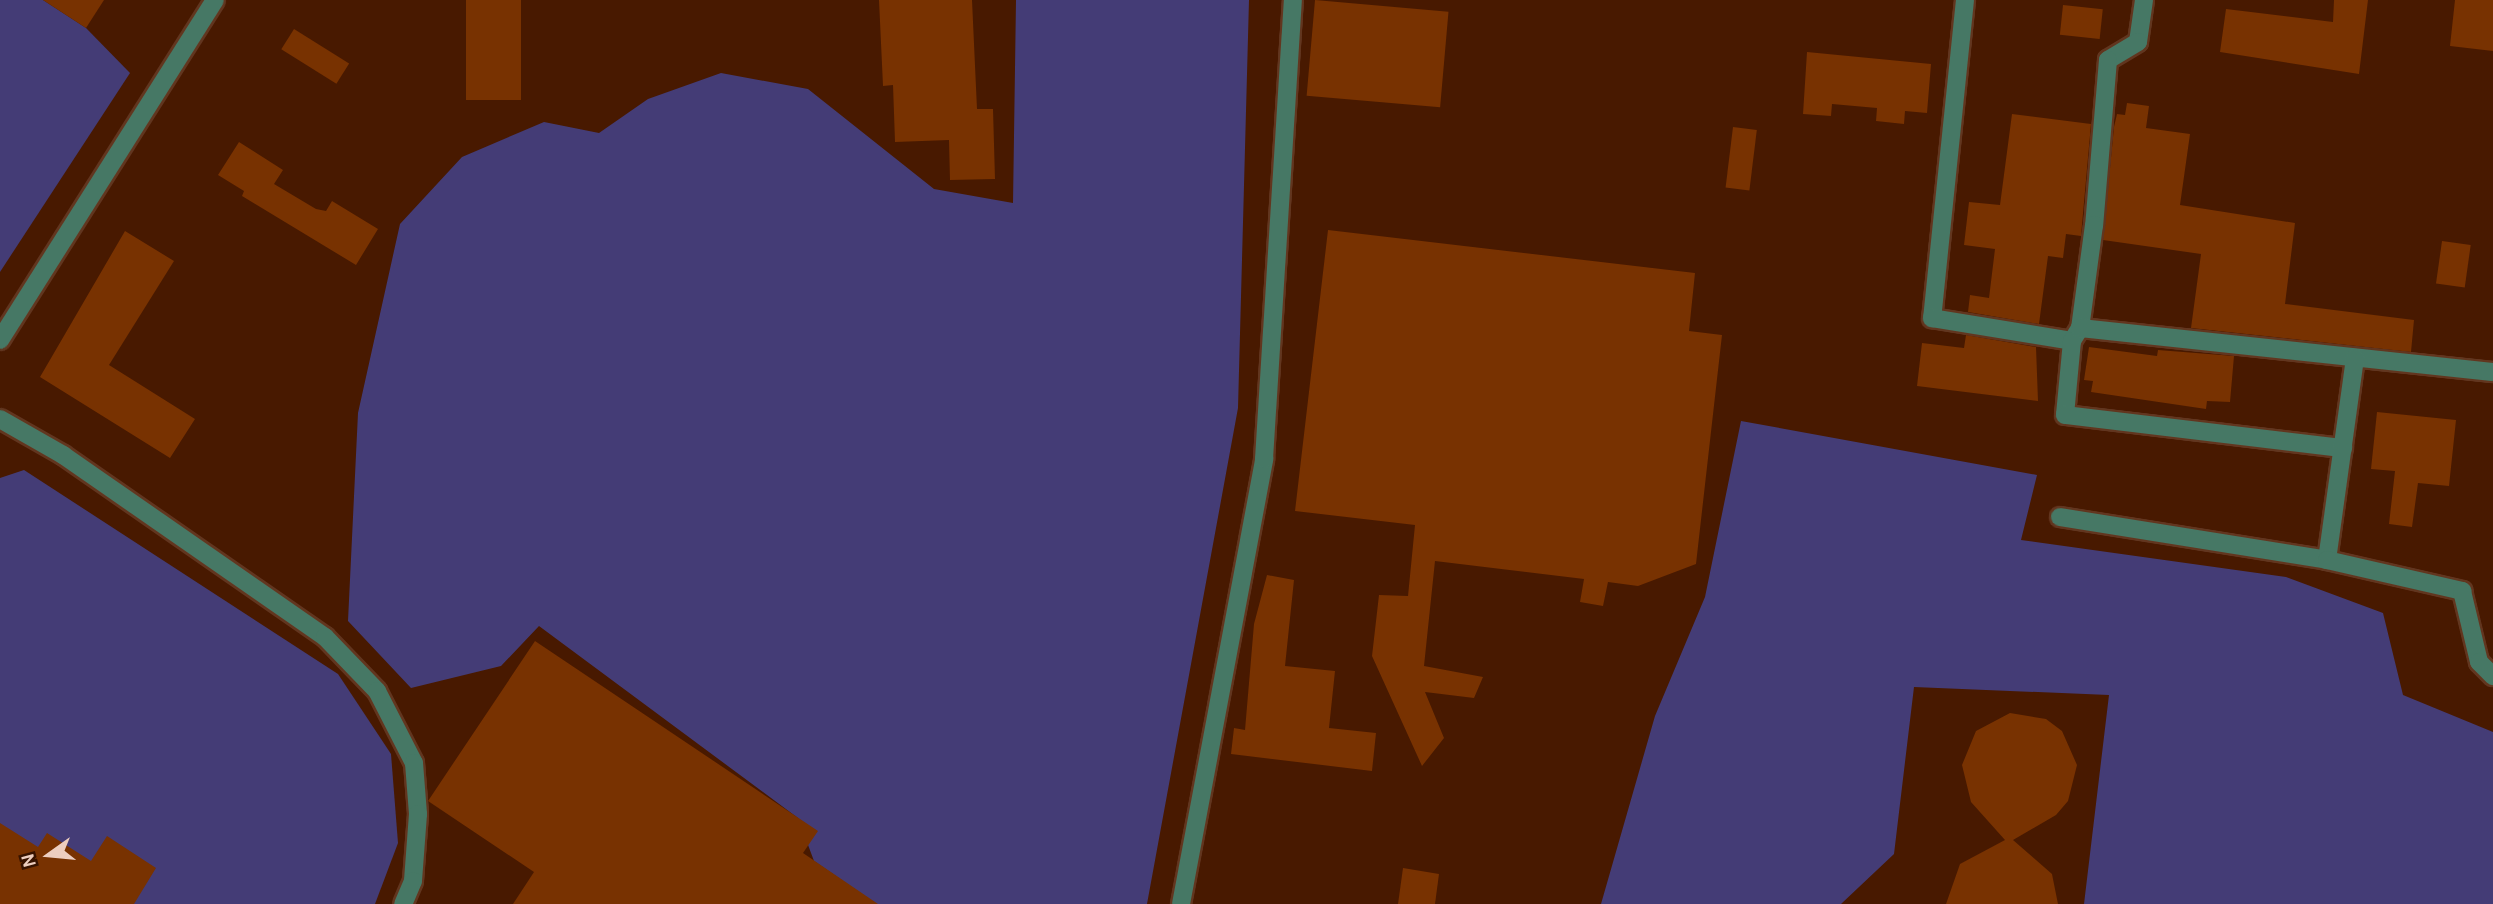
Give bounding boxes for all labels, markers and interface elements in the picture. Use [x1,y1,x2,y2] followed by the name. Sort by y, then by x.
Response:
[14,820,84,890] north arrow
[16,851,41,870] text: N

